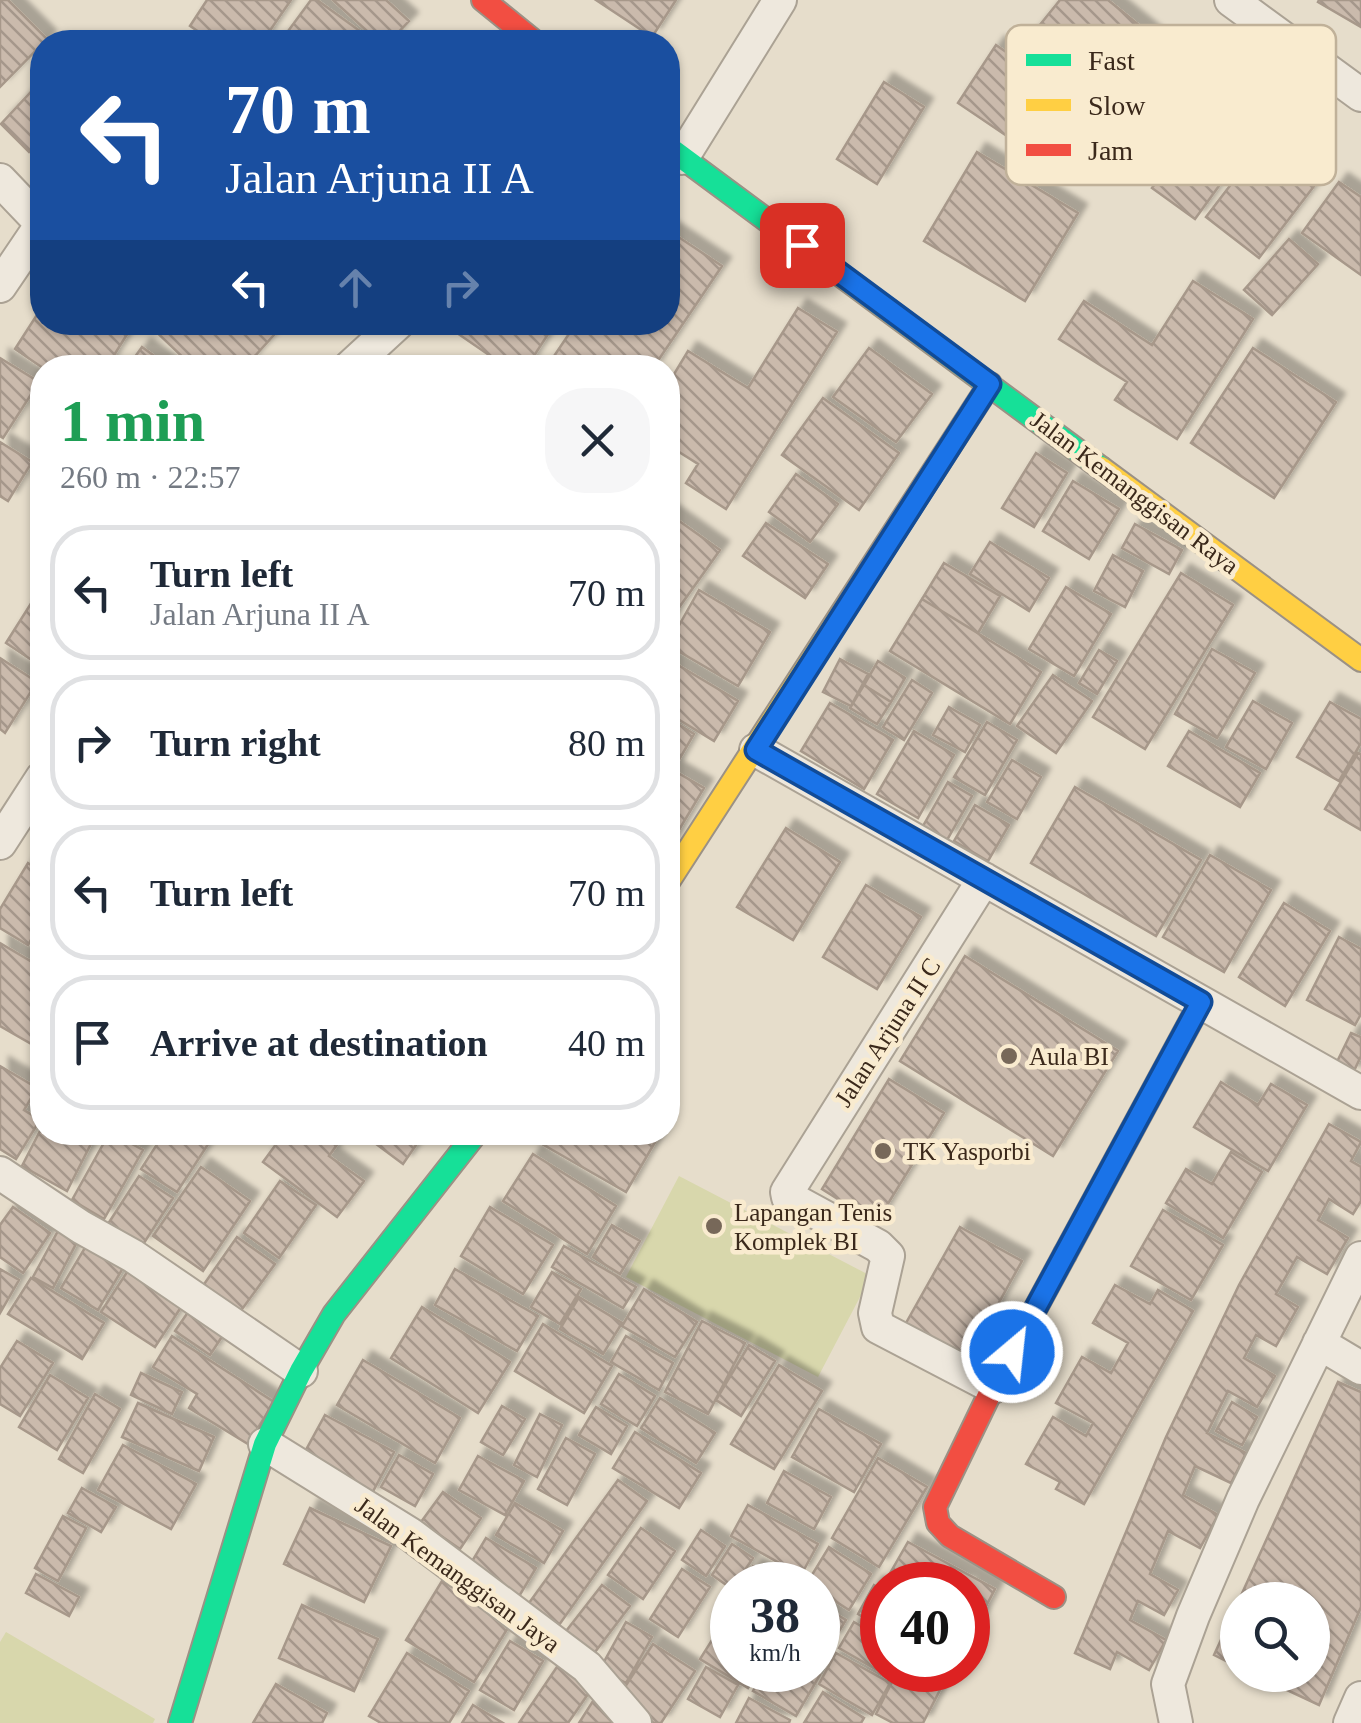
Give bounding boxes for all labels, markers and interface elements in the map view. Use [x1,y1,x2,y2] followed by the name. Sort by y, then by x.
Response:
[1006,25,1336,185] legend
[1088,45,1135,76] text: Fast
[60,70,190,200] icon: left
[225,71,371,148] text: 70 m
[1088,90,1146,121] text: Slow
[1088,135,1133,166] text: Jam
[225,153,534,203] text: Jalan Arjuna II A
[760,203,845,288] pin
[775,218,830,273] icon: arrive
[223,260,278,315] icon: left
[328,260,383,315] icon: ahead
[433,260,488,315] icon: right
[60,388,205,454] text: 1 min
[545,388,650,493] button: close
[1026,406,1244,579] street label: Jalan Kemanggisan Raya
[60,459,240,495] text: 260 m · 22:57
[150,553,293,595] text: Turn left
[65,565,120,620] icon: left
[568,572,645,614] text: 70 m
[150,596,370,632] text: Jalan Arjuna II A
[65,715,120,770] icon: right
[150,722,321,764] text: Turn right
[568,722,645,764] text: 80 m
[65,865,120,920] icon: left
[150,872,293,914] text: Turn left
[568,872,645,914] text: 70 m
[829,953,945,1112] street label: Jalan Arjuna II C
[65,1015,120,1070] icon: arrive
[150,1022,488,1064] text: Arrive at destination
[568,1022,645,1064] text: 40 m
[1029,1043,1109,1070] place label: Aula BI
[998,1045,1020,1067] marker: Aula BI
[903,1138,1031,1165] place label: TK Yasporbi
[872,1140,894,1162] marker: TK Yasporbi
[734,1199,892,1255] place label: Lapangan Tenis Komplek BI
[703,1215,725,1237] marker: Lapangan Tenis Komplek BI
[960,1300,1064,1404] position arrow
[350,1491,565,1658] street label: Jalan Kemanggisan Jaya
[860,1562,990,1692] speed limit sign: 40
[1220,1582,1330,1692] map controls
[1220,1582,1330,1692] button: search
[750,1587,800,1643] text: 38
[749,1639,801,1666] text: km/h

